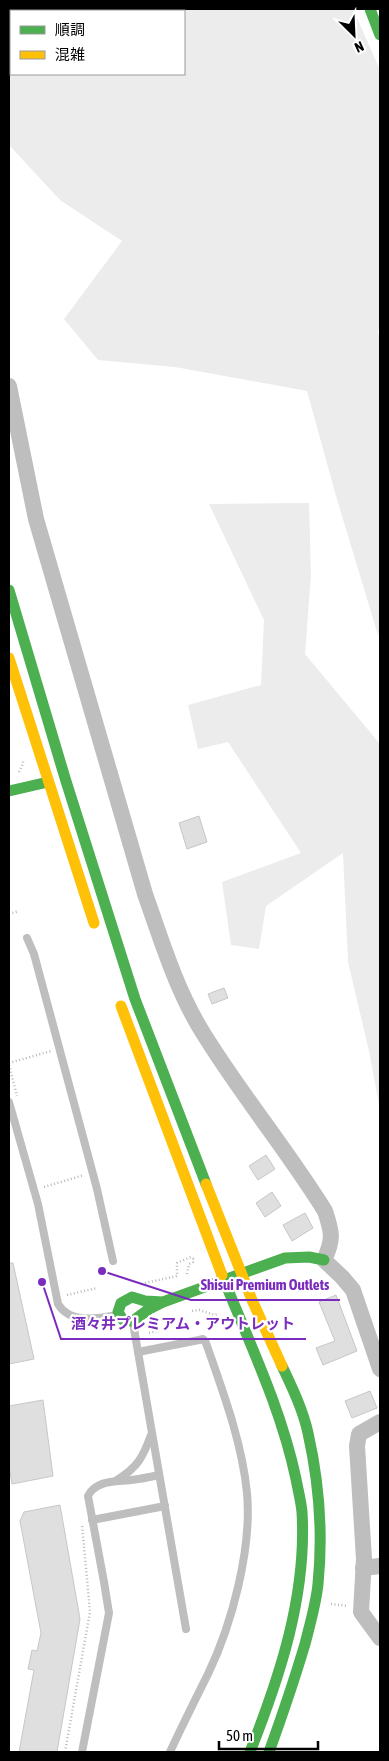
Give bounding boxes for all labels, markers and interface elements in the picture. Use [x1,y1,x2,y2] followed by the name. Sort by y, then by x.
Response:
[10,10,185,75] legend
[329,10,379,60] north arrow
[55,21,85,38] text: 順調
[352,38,366,56] text: N
[55,46,85,63] text: 混雑
[191,1270,340,1300] callout: Shisui Premium Outlets
[201,1276,330,1293] text: Shisui Premium Outlets
[61,1309,306,1339] callout: 酒々井プレミアム・アウトレット
[71,1315,295,1332] text: 酒々井プレミアム・アウトレット
[219,1718,318,1750] scale bar
[226,1727,253,1744] text: 50 m

